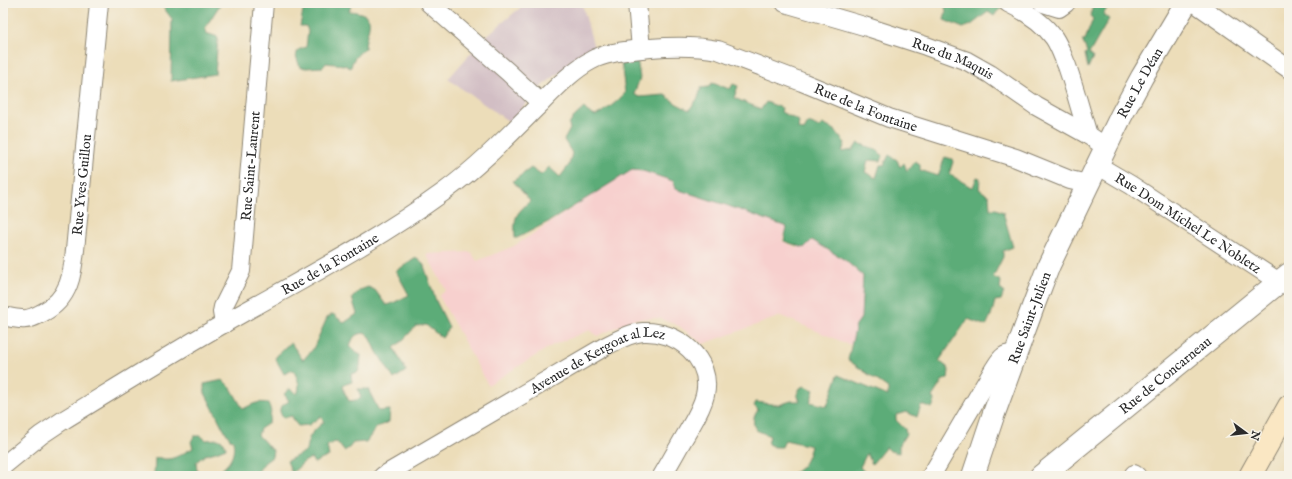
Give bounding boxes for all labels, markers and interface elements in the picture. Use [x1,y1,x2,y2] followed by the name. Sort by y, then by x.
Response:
[910,34,997,84] street label: Rue du Maquis
[1114,44,1168,121] street label: Rue Le Déan
[811,80,920,137] street label: Rue de la Fontaine
[237,110,265,222] street label: Rue Saint-Laurent
[68,133,96,236] street label: Rue Yves Guillou
[1111,169,1265,278] street label: Rue Dom Michel Le Nobletz
[278,229,383,300] street label: Rue de la Fontaine
[1005,269,1056,367] street label: Rue Saint-Julien
[526,324,668,399] street label: Avenue de Kergoat al Lez
[1116,333,1215,419] street label: Rue de Concarneau
[1226,413,1266,453] north arrow
[1247,428,1263,442] text: N

